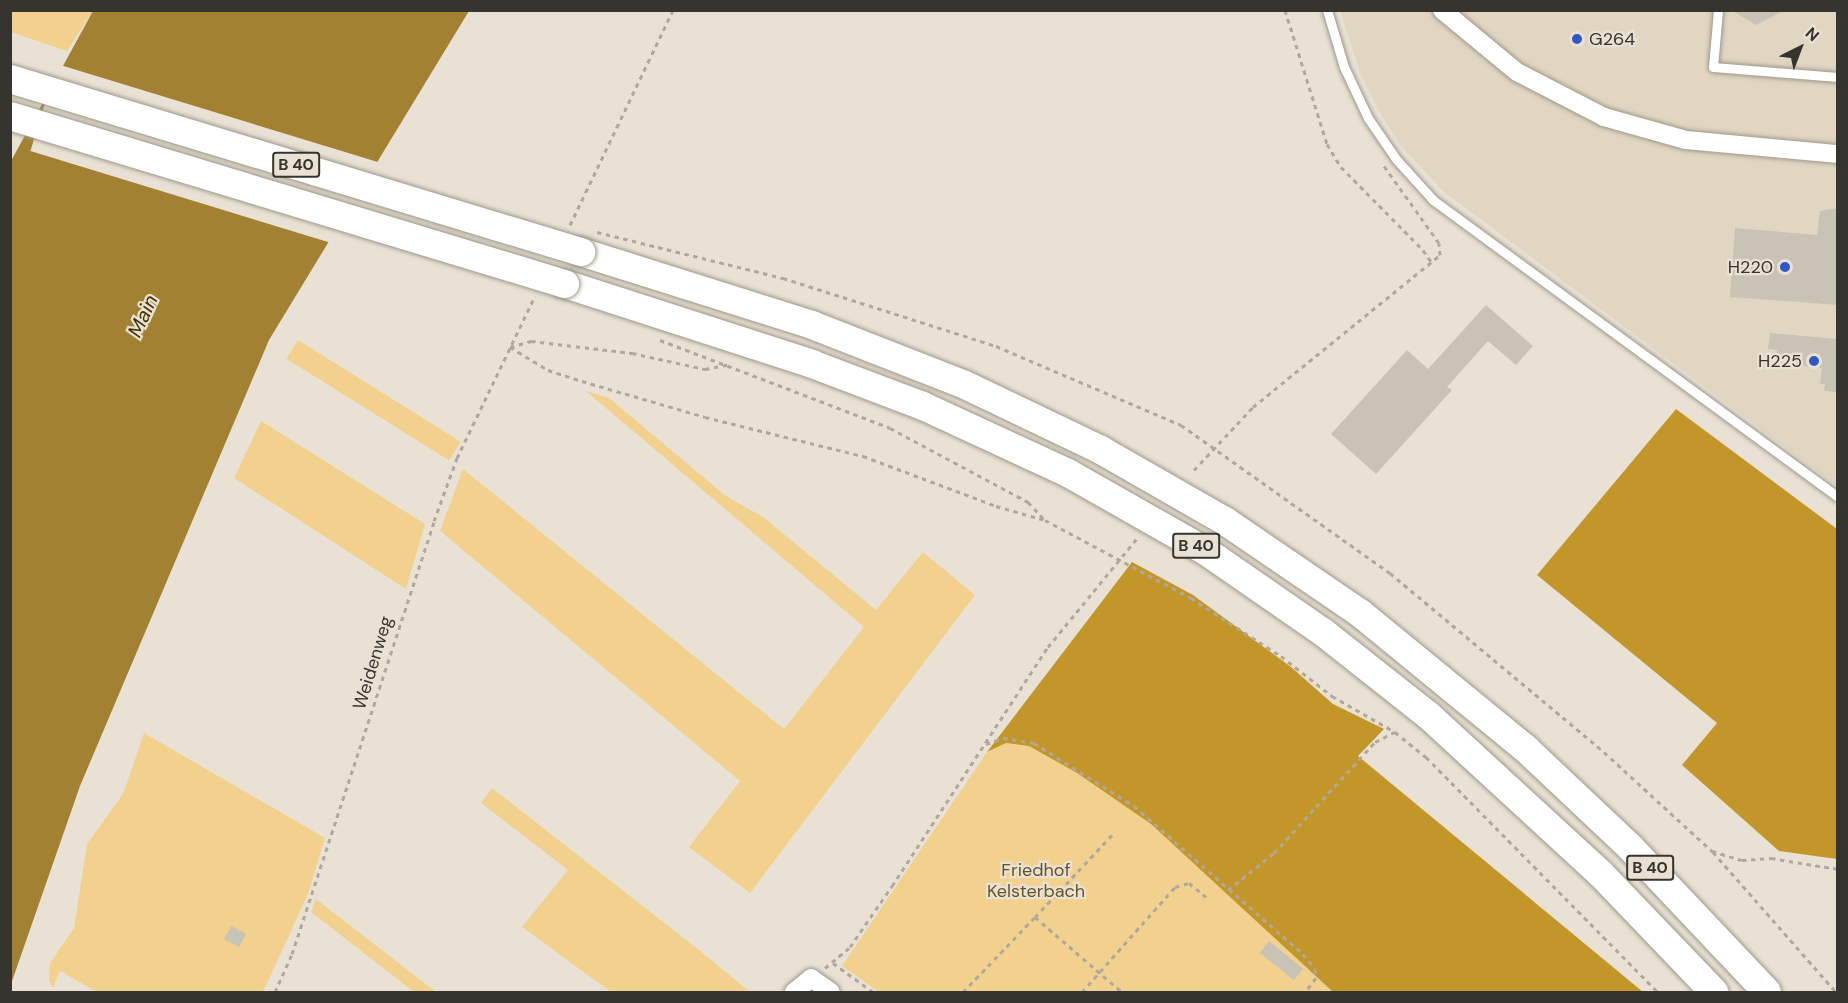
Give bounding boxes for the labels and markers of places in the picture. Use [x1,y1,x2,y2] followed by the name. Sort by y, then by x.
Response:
[1589,28,1635,50] place label: G264
[1570,32,1584,46] marker: G264
[1728,256,1773,278] place label: H220
[1778,260,1792,274] marker: H220
[1758,350,1802,372] place label: H225
[1807,354,1821,368] marker: H225

